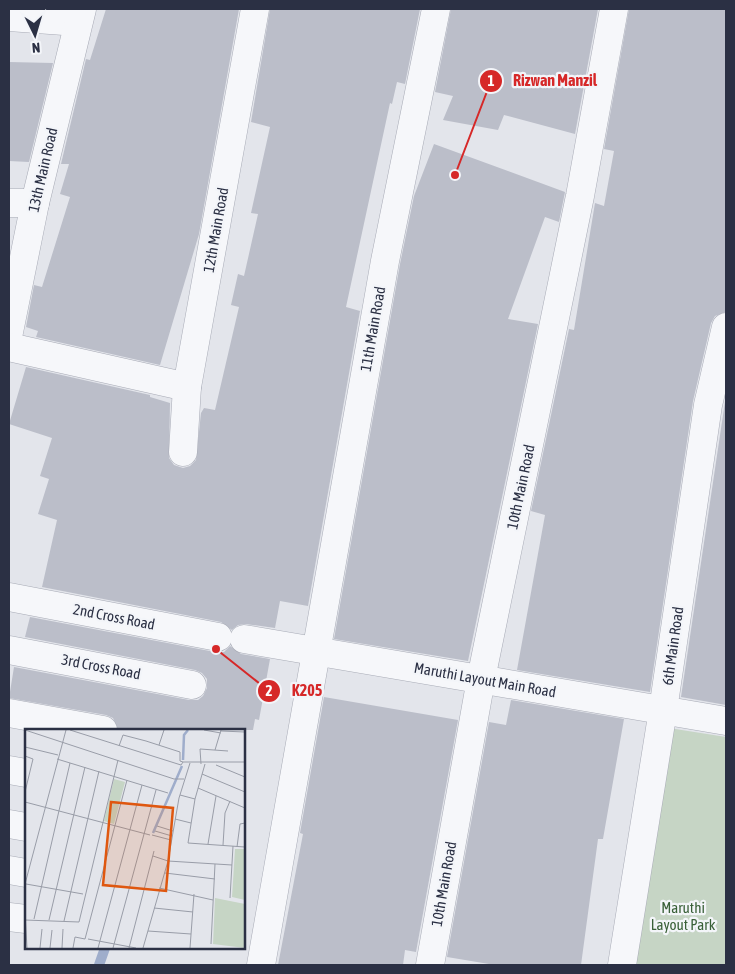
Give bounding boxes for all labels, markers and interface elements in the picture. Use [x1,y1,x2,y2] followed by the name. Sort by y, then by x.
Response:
[10,10,60,60] north arrow
[31,40,41,56] text: N
[478,65,607,96] callout: Rizwan Manzil
[513,71,598,89] text: Rizwan Manzil
[487,72,495,89] text: 1
[25,126,60,214] street label: 13th Main Road
[200,186,231,274] street label: 12th Main Road
[357,285,388,373] street label: 11th Main Road
[503,443,538,531] street label: 10th Main Road
[72,600,156,633] street label: 2nd Cross Road
[659,606,686,686] street label: 6th Main Road
[60,651,142,683] street label: 3rd Cross Road
[413,659,557,700] street label: Maruthi Layout Main Road
[256,675,332,706] callout: K205
[292,681,323,699] text: K205
[265,682,273,699] text: 2
[25,729,245,949] inset map
[428,840,459,928] street label: 10th Main Road
[651,899,716,933] park label: Maruthi Layout Park

